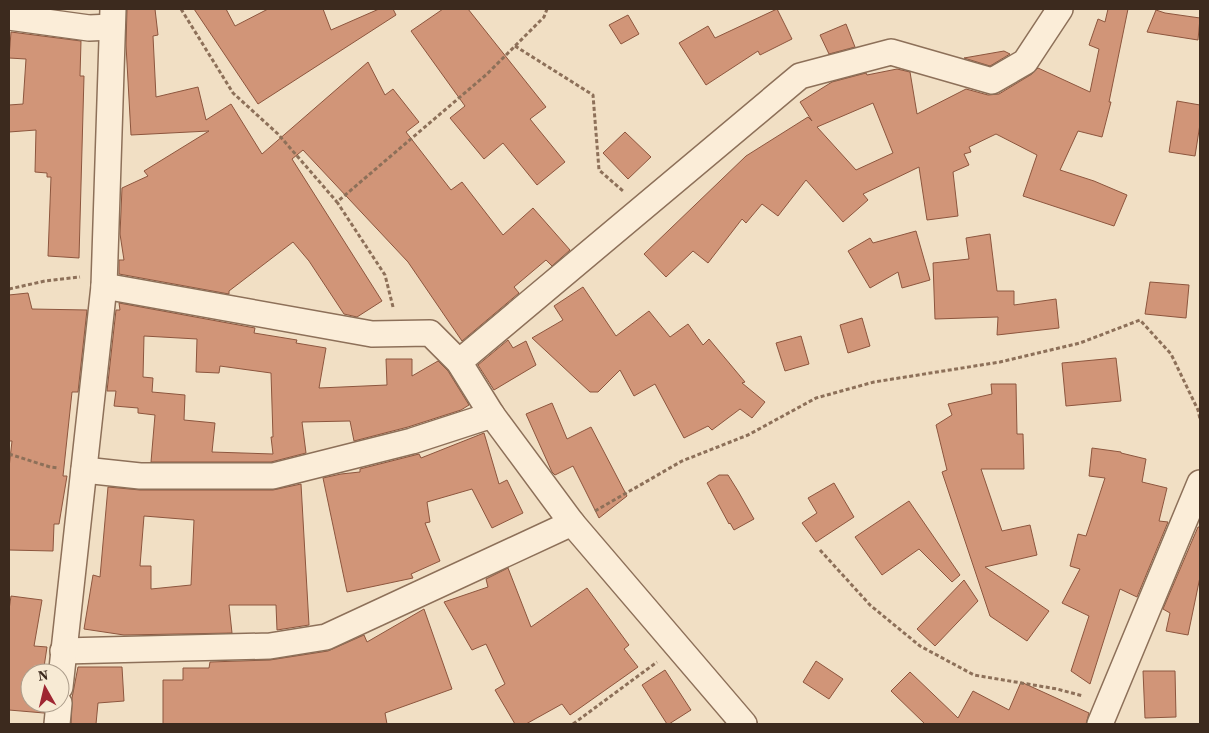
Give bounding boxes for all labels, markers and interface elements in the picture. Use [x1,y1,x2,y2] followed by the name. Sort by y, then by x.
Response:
[20,663,70,713] north arrow
[37,665,50,686] text: N

